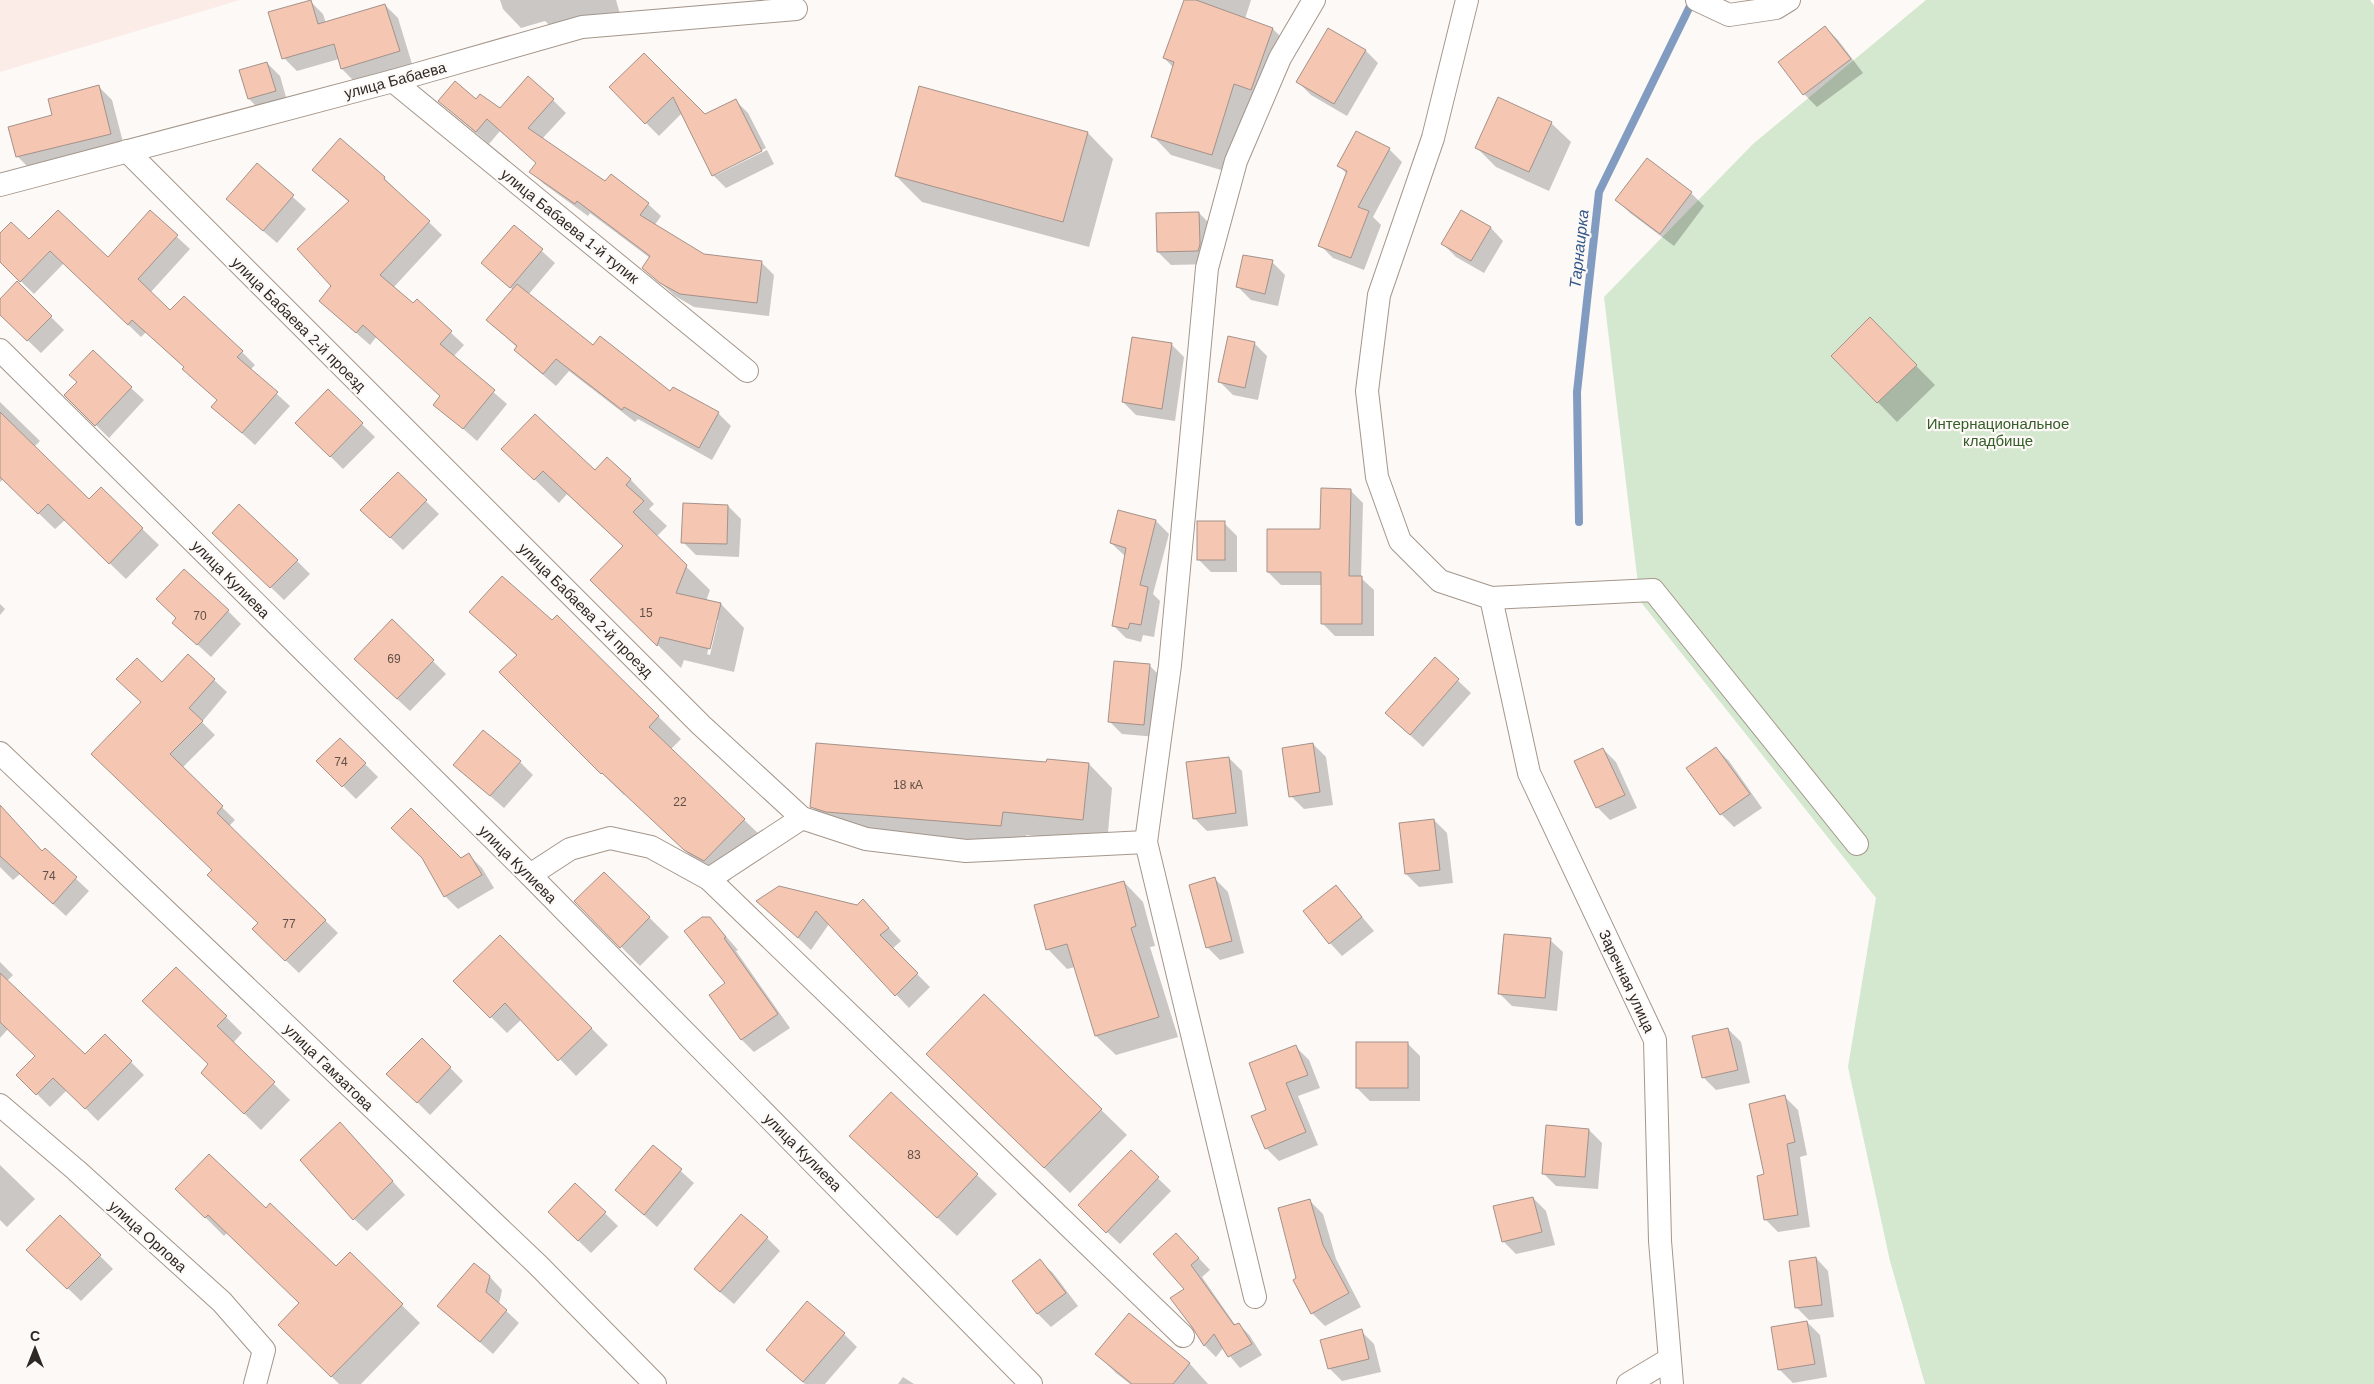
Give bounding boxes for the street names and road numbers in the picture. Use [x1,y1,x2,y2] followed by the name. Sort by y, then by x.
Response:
[342,58,448,102] street label: улица Бабаева
[498,165,643,287] street label: улица Бабаева 1-й тупик
[228,253,370,395] street label: улица Бабаева 2-й проезд
[189,537,274,622] street label: улица Кулиева
[515,539,657,681] street label: улица Бабаева 2-й проезд
[476,822,561,907] street label: улица Кулиева
[1596,927,1659,1036] street label: Заречная улица
[281,1020,378,1114] street label: улица Гамзатова
[761,1110,846,1195] street label: улица Кулиева
[106,1197,191,1276] street label: улица Орлова

